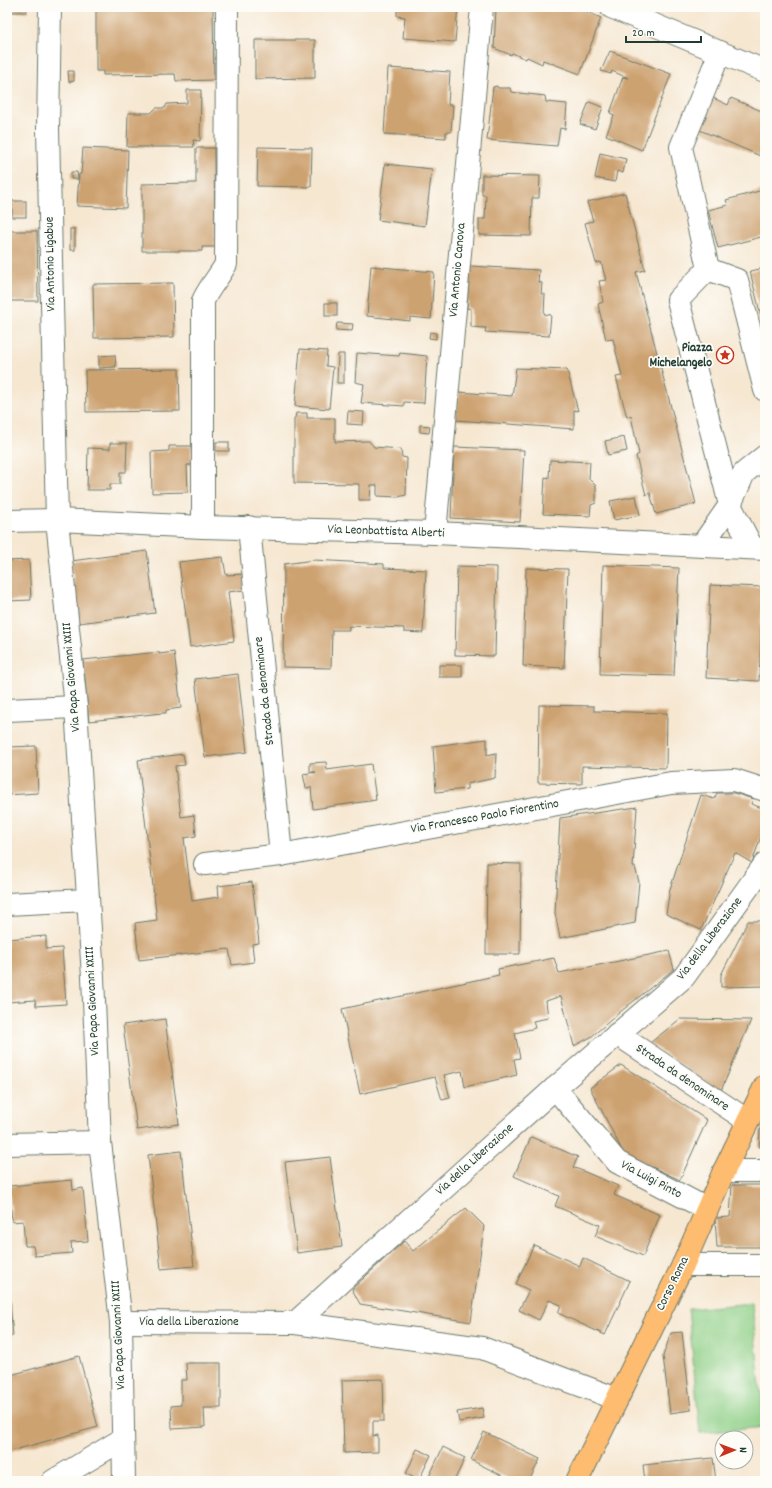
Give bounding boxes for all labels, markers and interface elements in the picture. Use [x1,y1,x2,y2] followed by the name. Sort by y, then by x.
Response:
[626,18,701,44] scale bar
[632,25,655,42] text: 20 m
[41,216,61,312] street label: Via Antonio Ligabue
[444,221,472,318] street label: Via Antonio Canova
[650,339,713,373] place label: Piazza Michelangelo
[715,345,735,365] place icon: Piazza Michelangelo
[327,520,445,544] street label: Via Leonbattista Alberti
[58,622,86,732] street label: Via Papa Giovanni XXIII
[250,635,280,746] street label: Strada da denominare
[410,795,561,839] street label: Via Francesco Paolo Fiorentino
[672,893,748,984] street label: Via della Liberazione
[81,946,105,1056] street label: Via Papa Giovanni XXIII
[631,1040,733,1117] street label: Strada da denominare
[432,1119,519,1200] street label: Via della Liberazione
[617,1156,685,1204] street label: Via Luigi Pinto
[652,1253,695,1314] street label: Corso Roma
[107,1280,131,1390] street label: Via Papa Giovanni XXIII
[139,1313,239,1332] street label: Via della Liberazione
[714,1430,754,1470] north arrow
[734,1447,750,1453] text: N

